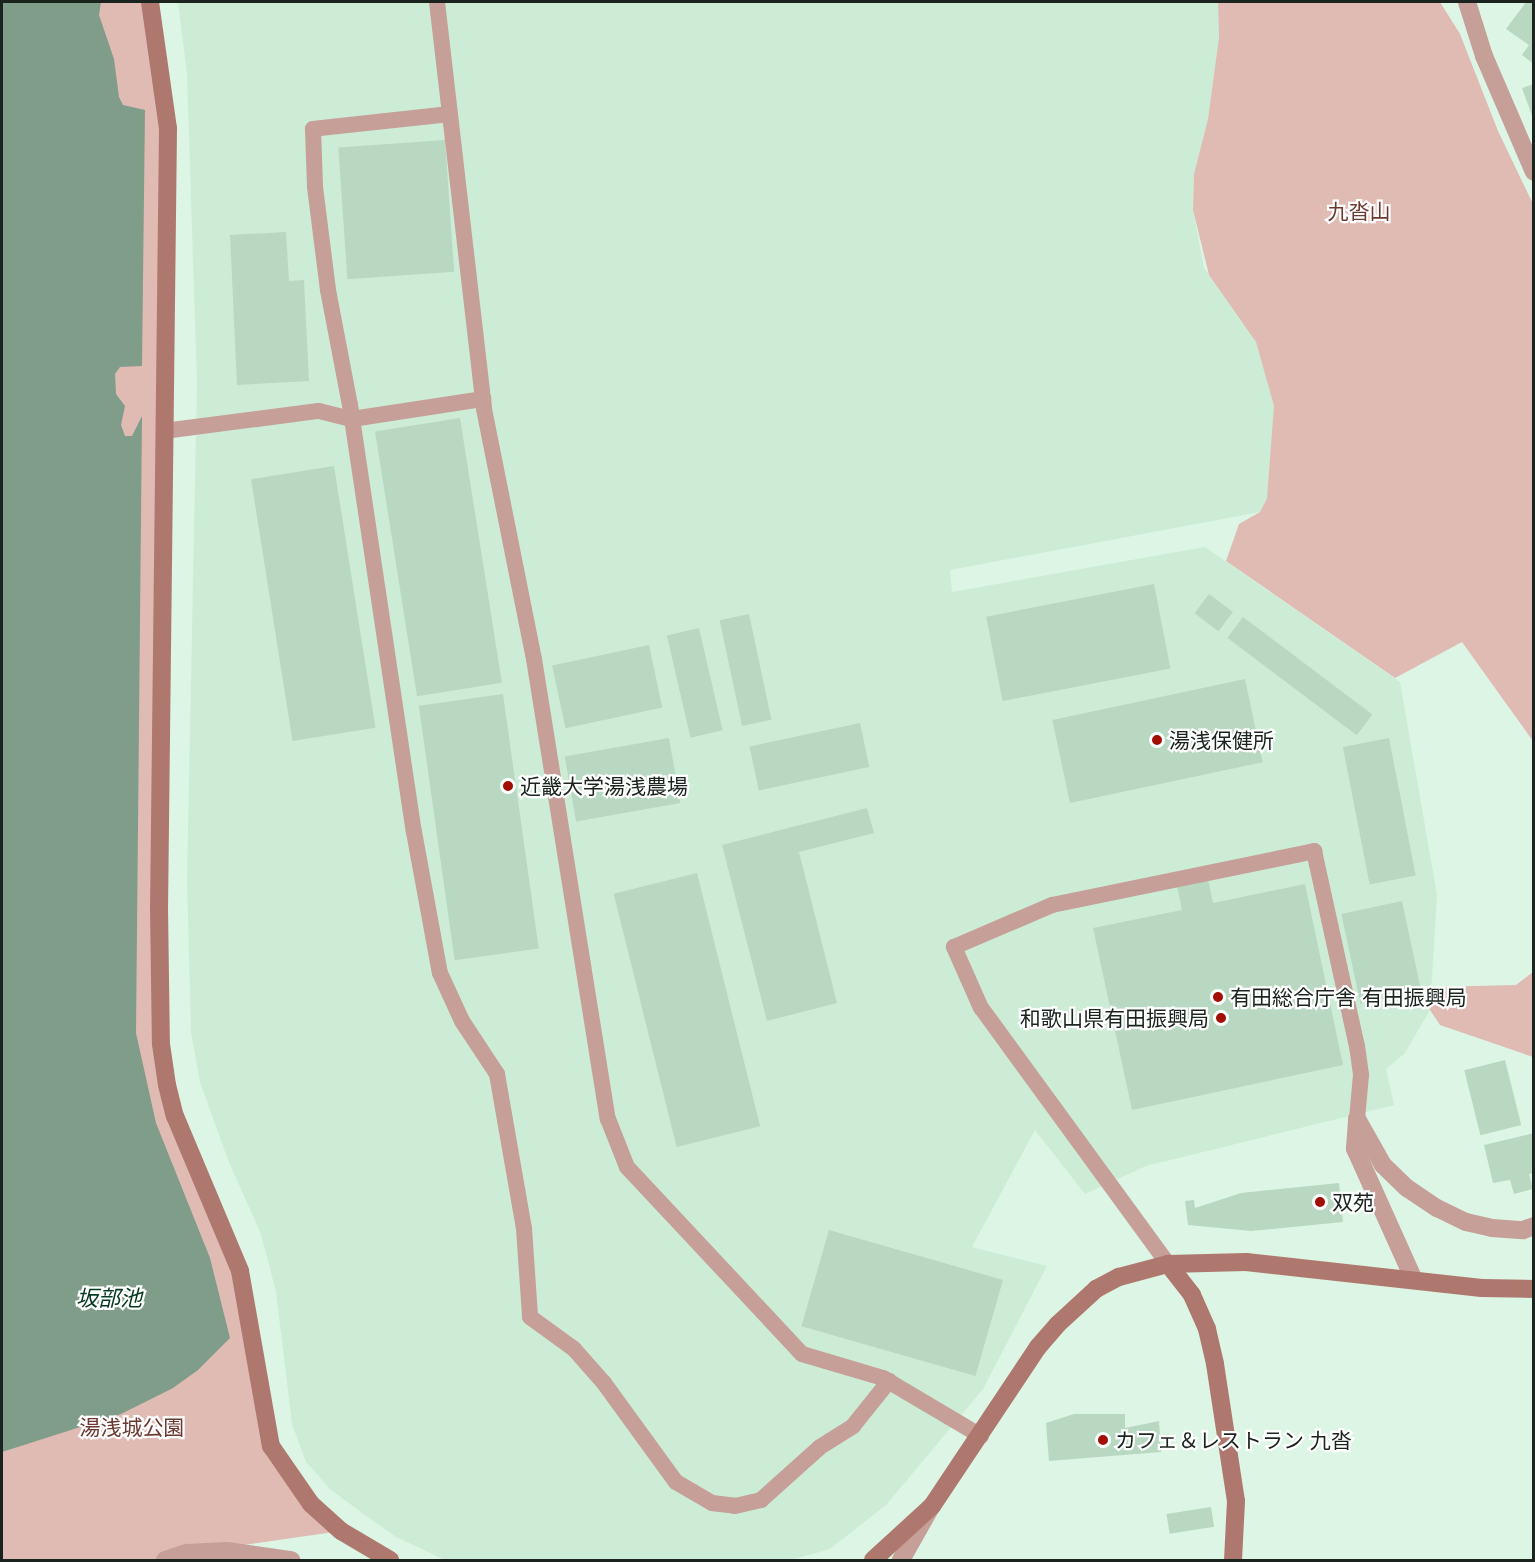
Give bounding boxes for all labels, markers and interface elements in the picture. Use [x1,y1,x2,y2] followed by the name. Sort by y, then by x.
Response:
[1328,198,1390,224] park label: 九沓山
[1169,727,1274,753] place label: 湯浅保健所
[1150,733,1164,747] marker: 湯浅保健所
[520,773,688,799] place label: 近畿大学湯浅農場
[501,779,515,793] marker: 近畿大学湯浅農場
[1230,984,1467,1010] place label: 有田総合庁舎 有田振興局
[1211,990,1225,1004] marker: 有田総合庁舎 有田振興局
[1020,1005,1209,1031] place label: 和歌山県有田振興局
[1214,1011,1228,1025] marker: 和歌山県有田振興局
[1332,1189,1374,1215] place label: 双苑
[1313,1195,1327,1209] marker: 双苑
[76,1286,142,1312] water label: 坂部池
[80,1414,184,1440] park label: 湯浅城公園
[1115,1427,1352,1453] place label: カフェ＆レストラン 九沓
[1096,1433,1110,1447] marker: カフェ＆レストラン 九沓

